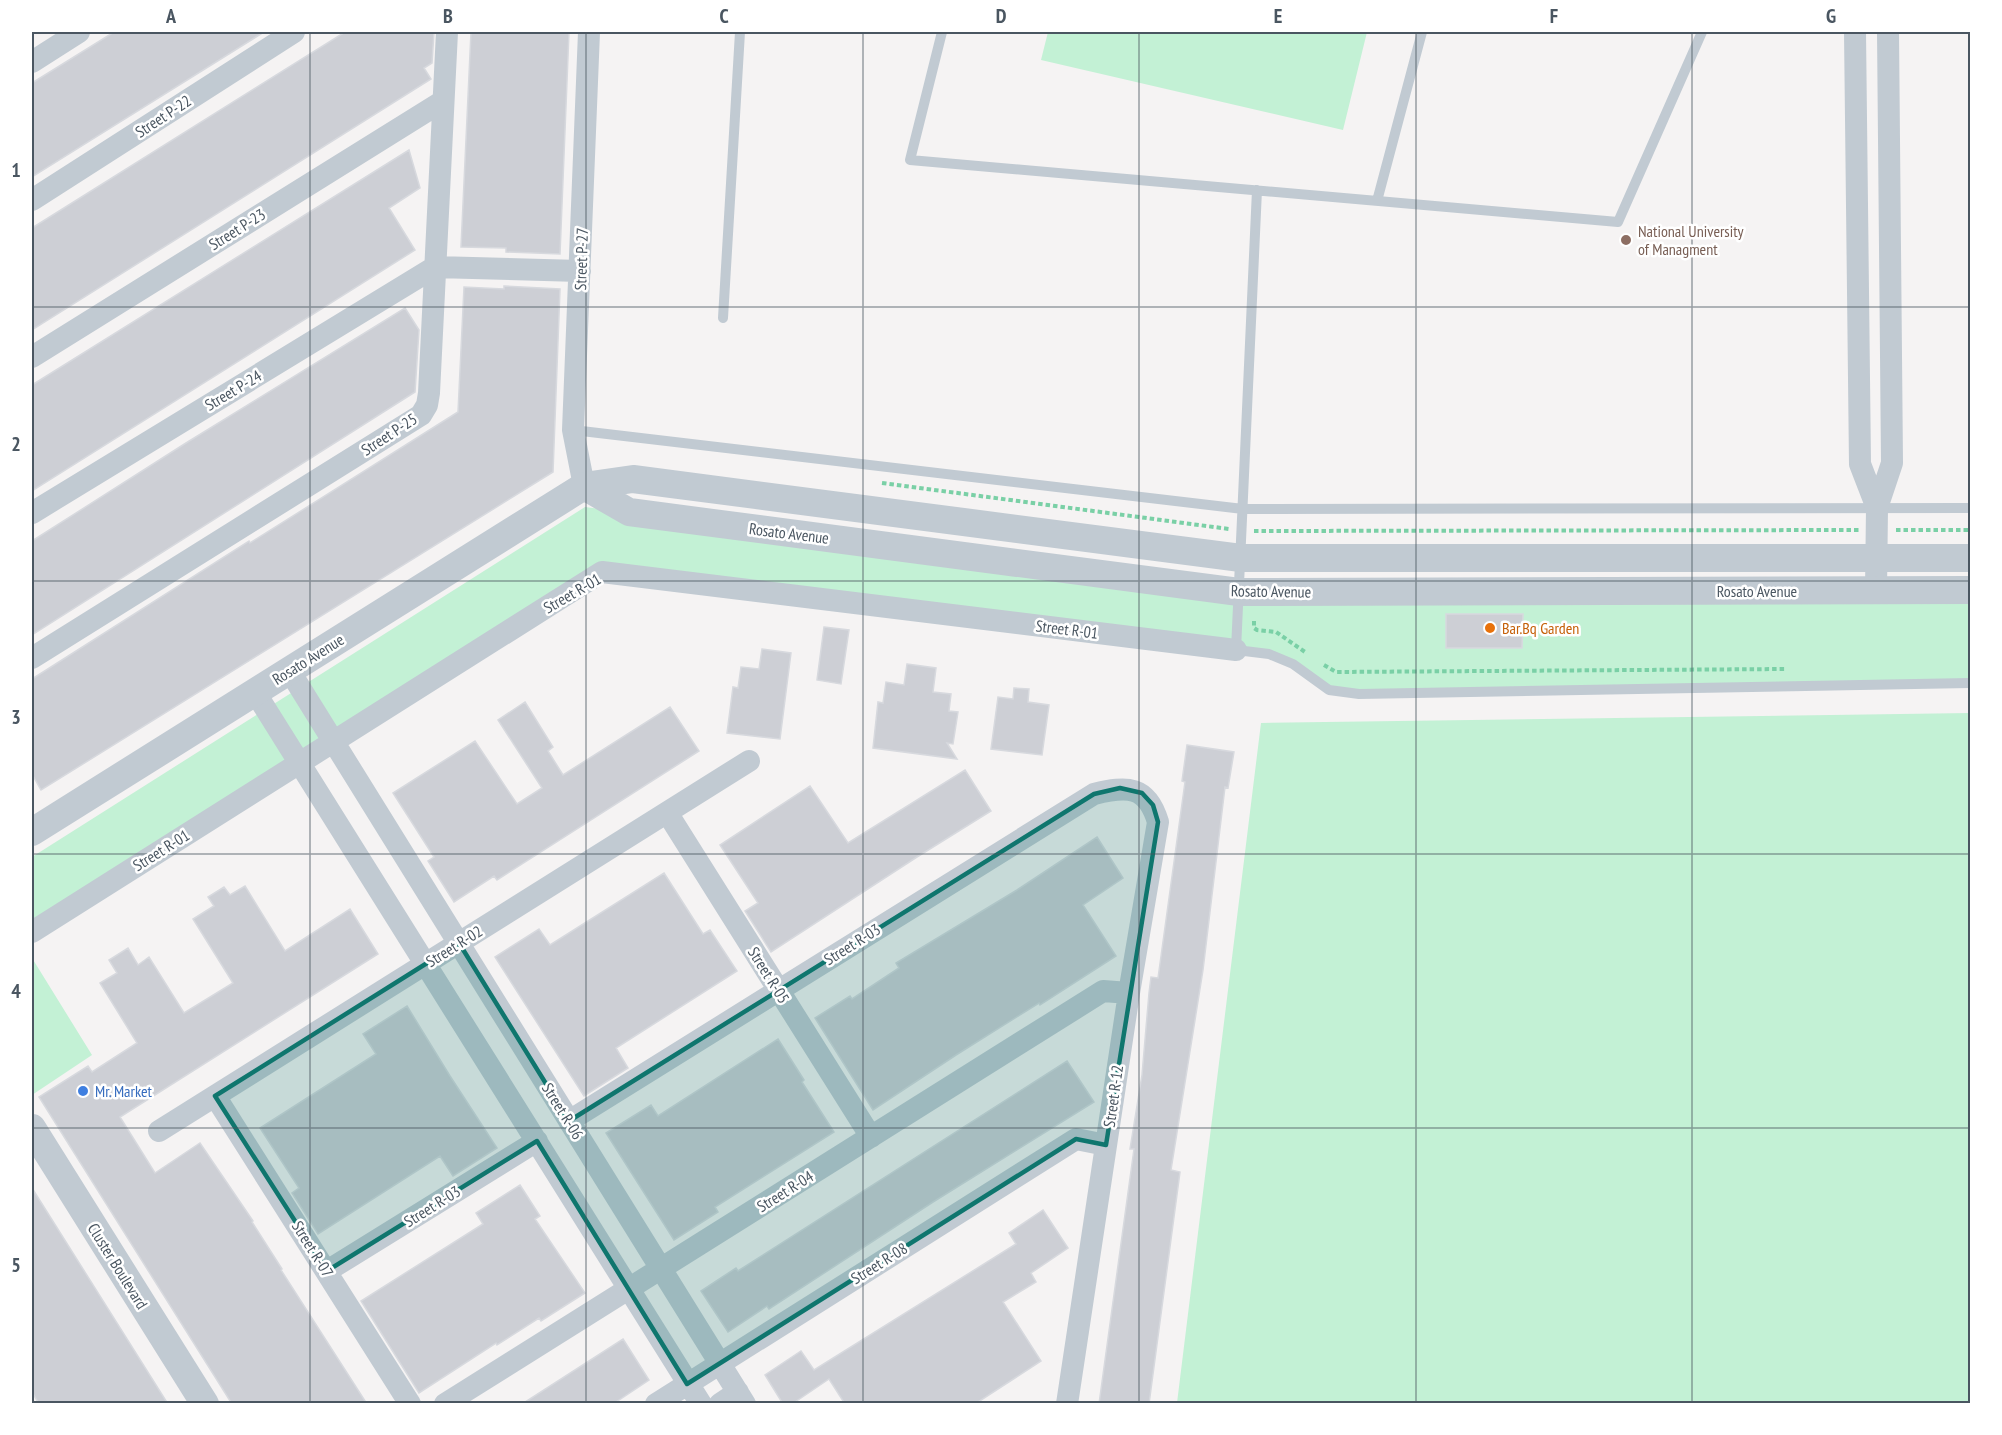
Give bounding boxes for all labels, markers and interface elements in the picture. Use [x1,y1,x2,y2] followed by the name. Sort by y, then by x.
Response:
[165,3,177,29] text: A
[443,3,453,29] text: B
[719,3,729,29] text: C
[996,3,1007,29] text: D
[1274,3,1282,29] text: E
[1550,3,1558,29] text: F
[1826,3,1836,29] text: G
[131,91,195,141] street label: Street P-22
[11,157,21,183] text: 1
[205,204,269,254] street label: Street P-23
[1638,221,1744,259] place label: National University of Managment
[570,227,592,291] street label: Street P-27
[1619,233,1633,247] marker: National University of Managment
[201,365,265,415] street label: Street P-24
[357,409,421,459] street label: Street P-25
[11,431,21,457] text: 2
[748,518,830,548] street label: Rosato Avenue
[540,569,604,617] street label: Street R-01
[1231,580,1311,602] street label: Rosato Avenue
[1717,581,1797,601] street label: Rosato Avenue
[1035,615,1099,643] street label: Street R-01
[1502,618,1579,638] place label: Bar.Bq Garden
[1483,621,1497,635] marker: Bar.Bq Garden
[269,629,347,689] street label: Rosato Avenue
[11,704,21,730] text: 3
[129,825,193,875] street label: Street R-01
[820,919,884,969] street label: Street R-03
[422,921,486,971] street label: Street R-02
[744,943,794,1007] street label: Street R-05
[11,978,21,1004] text: 4
[1099,1064,1127,1128] street label: Street R-12
[538,1079,588,1143] street label: Street R-06
[95,1081,153,1101] place label: Mr. Market
[76,1084,90,1098] marker: Mr. Market
[753,1166,817,1216] street label: Street R-04
[400,1181,464,1231] street label: Street R-03
[288,1217,338,1281] street label: Street R-07
[84,1219,152,1313] street label: Cluster Boulevard
[847,1238,911,1288] street label: Street R-08
[11,1252,21,1278] text: 5

